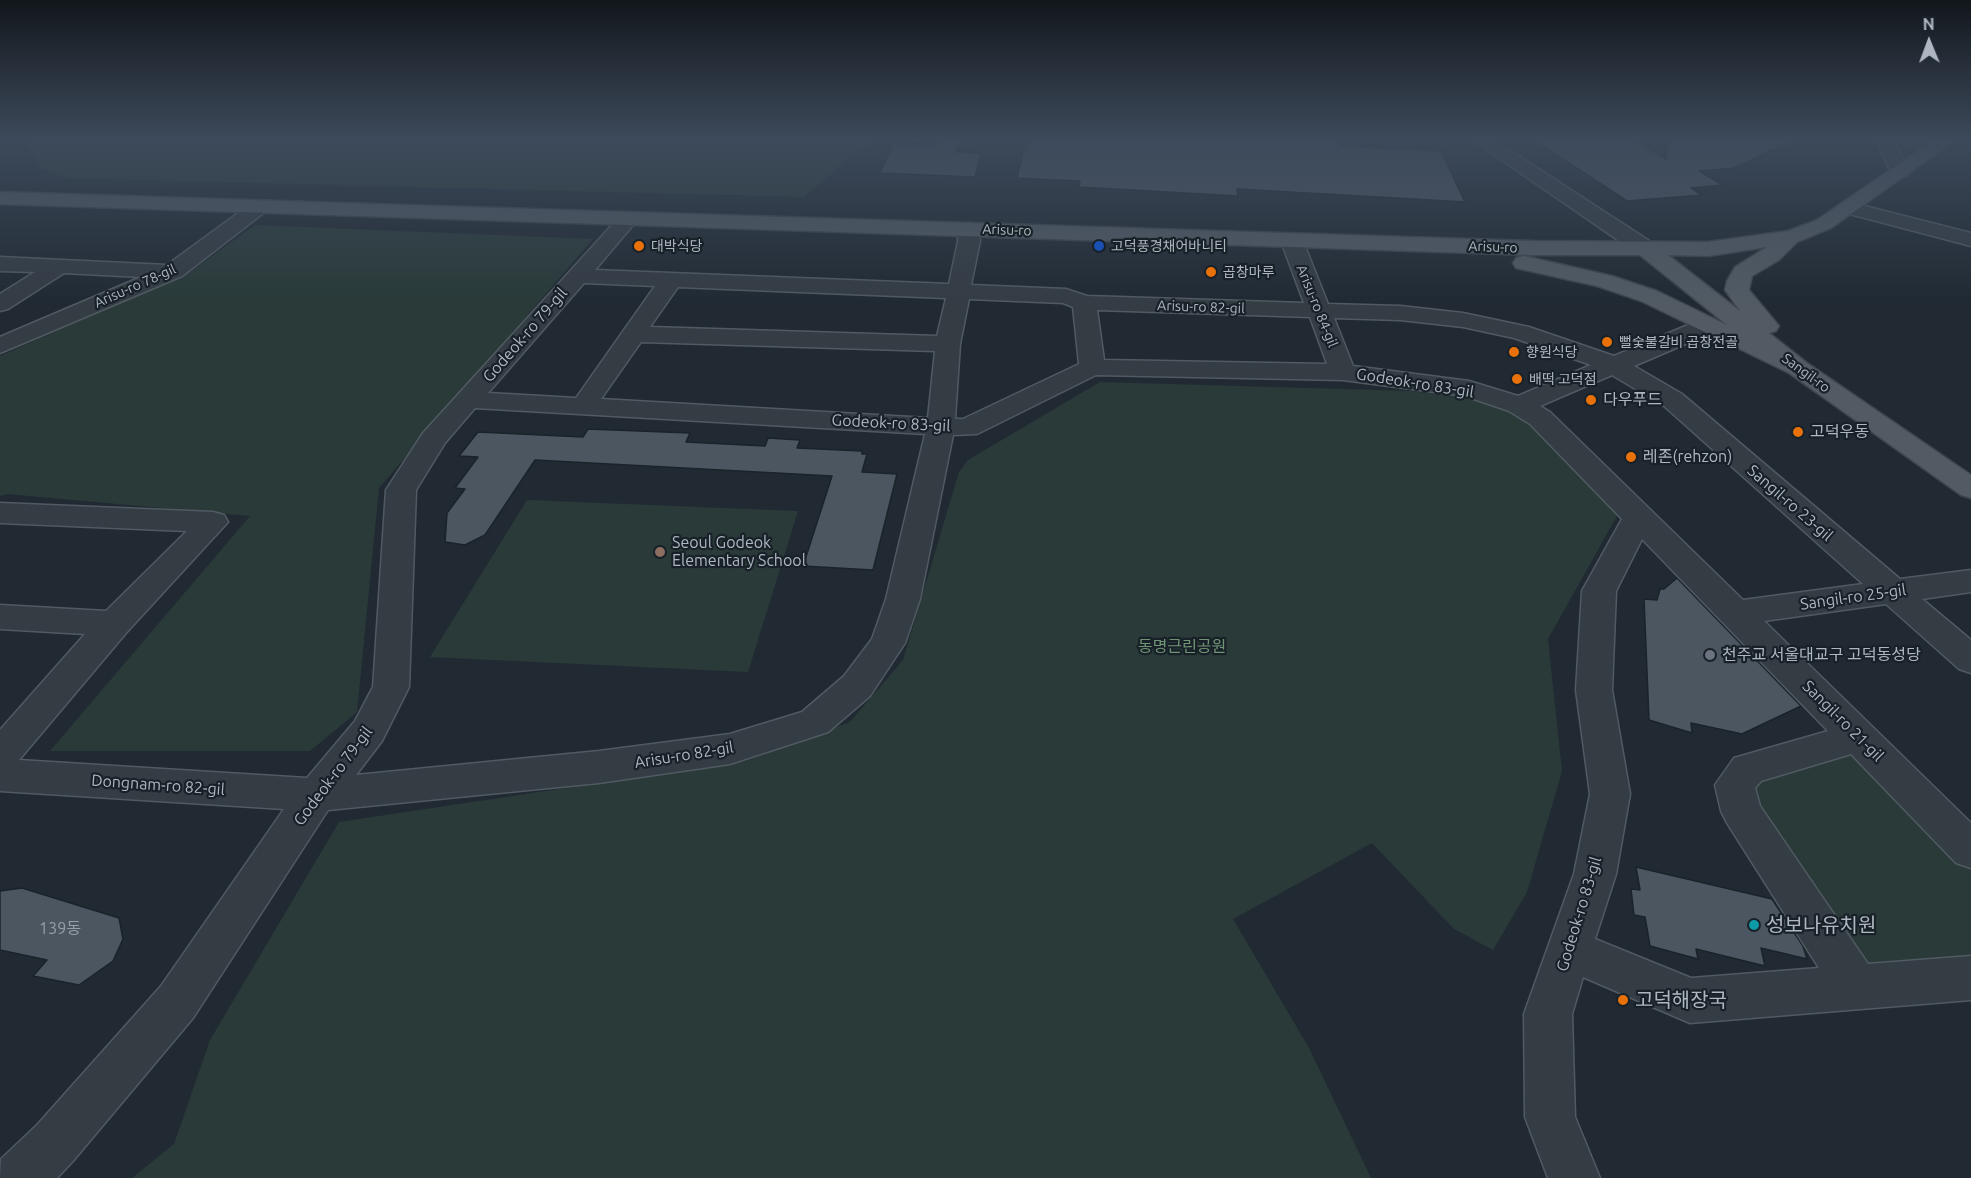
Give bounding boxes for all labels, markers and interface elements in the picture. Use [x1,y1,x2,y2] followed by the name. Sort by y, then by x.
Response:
[1899,12,1959,72] north arrow
[1923,15,1935,33] text: N
[982,221,1032,239] street label: Arisu-ro
[651,238,703,254] place label: 대박식당
[1111,238,1227,254] place label: 고덕풍경채어바니티
[1468,238,1518,256] street label: Arisu-ro
[632,239,646,253] marker: 대박식당
[1092,239,1106,253] marker: 고덕풍경채어바니티
[92,261,178,311] street label: Arisu-ro 78-gil
[1293,262,1341,350] street label: Arisu-ro 84-gil
[1223,264,1275,280] place label: 곱창마루
[1204,265,1218,279] marker: 곱창마루
[479,284,571,386] street label: Godeok-ro 79-gil
[1157,297,1245,317] street label: Arisu-ro 82-gil
[1619,334,1738,350] place label: 뻘숯불갈비 곱창전골
[1600,335,1614,349] marker: 뻘숯불갈비 곱창전골
[1526,344,1578,360] place label: 향원식당
[1507,345,1521,359] marker: 향원식당
[1779,350,1833,396] street label: Sangil-ro
[1355,364,1475,402] street label: Godeok-ro 83-gil
[1529,371,1597,387] place label: 배떡 고덕점
[1510,372,1524,386] marker: 배떡 고덕점
[1603,390,1662,410] place label: 다우푸드
[1584,393,1598,407] marker: 다우푸드
[831,410,951,436] street label: Godeok-ro 83-gil
[1810,422,1869,442] place label: 고덕우동
[1791,425,1805,439] marker: 고덕우동
[1643,447,1732,467] place label: 레존(rehzon)
[1624,450,1638,464] marker: 레존(rehzon)
[1743,461,1837,545] street label: Sangil-ro 23-gil
[672,533,806,571] place label: Seoul Godeok Elementary School
[653,545,667,559] marker: Seoul Godeok Elementary School
[1799,580,1907,614] street label: Sangil-ro 25-gil
[1138,637,1226,657] park label: 동명근린공원
[1722,645,1921,665] place label: 천주교 서울대교구 고덕동성당
[1703,648,1717,662] marker: 천주교 서울대교구 고덕동성당
[1798,676,1888,766] street label: Sangil-ro 21-gil
[290,723,376,829] street label: Godeok-ro 79-gil
[633,738,735,772] street label: Arisu-ro 82-gil
[91,771,225,799] street label: Dongnam-ro 82-gil
[1552,854,1606,974] street label: Godeok-ro 83-gil
[1766,913,1876,937] place label: 성보나유치원
[1747,918,1761,932] marker: 성보나유치원
[39,919,81,939] house number: 139동
[1635,988,1727,1012] place label: 고덕해장국
[1616,993,1630,1007] marker: 고덕해장국

